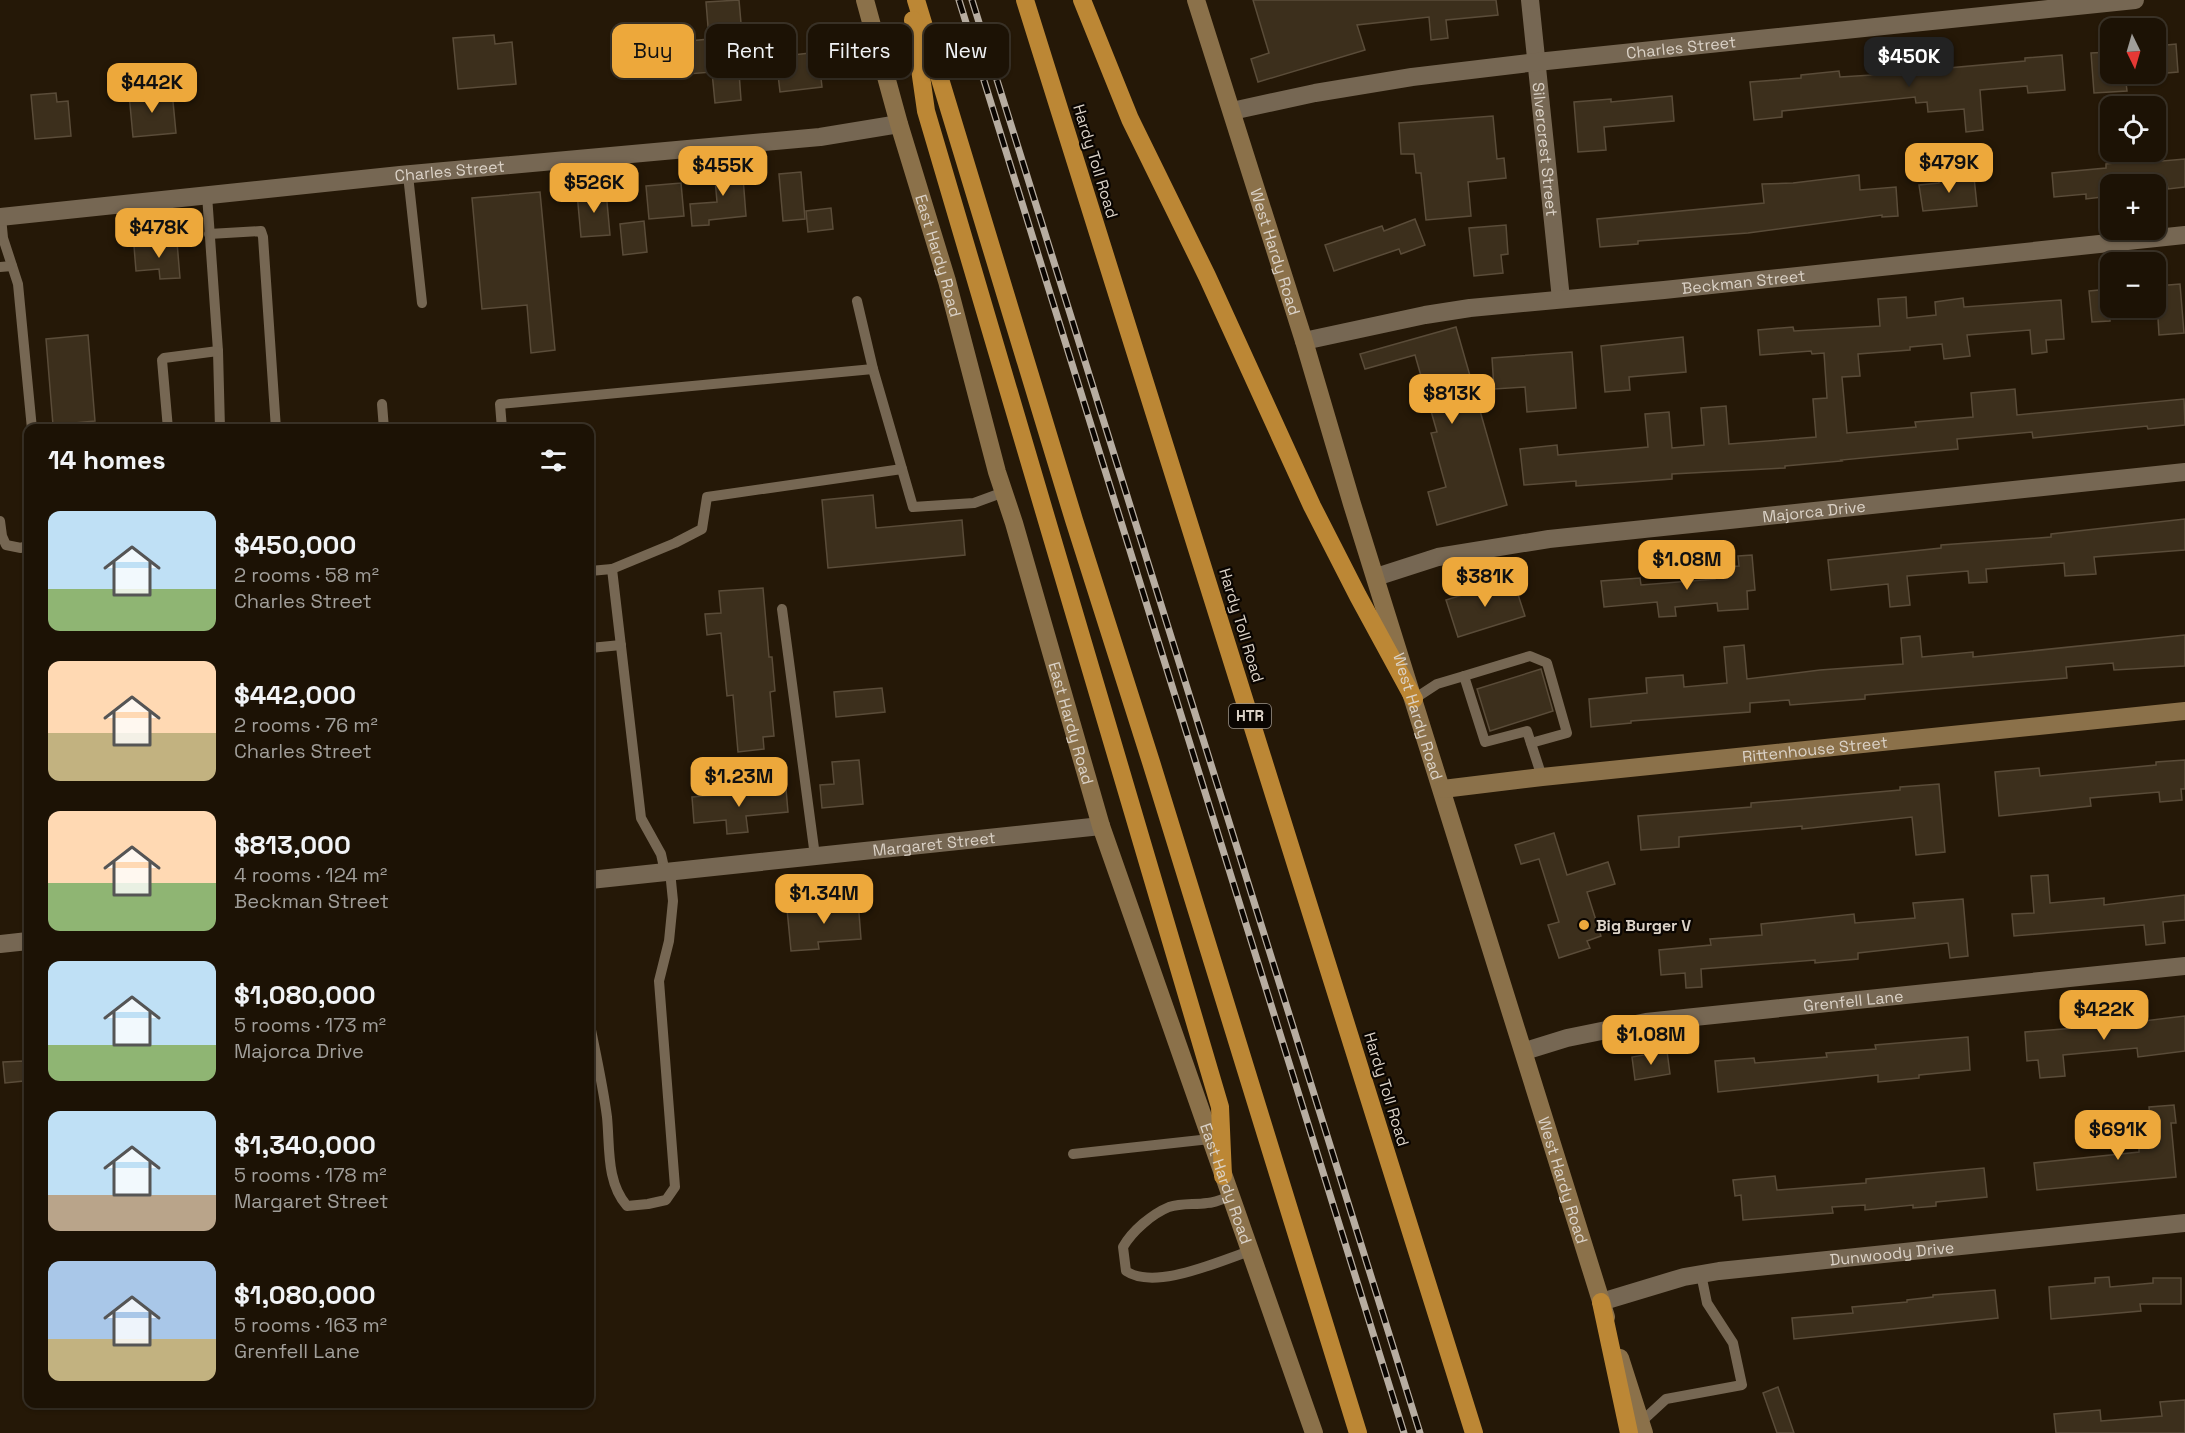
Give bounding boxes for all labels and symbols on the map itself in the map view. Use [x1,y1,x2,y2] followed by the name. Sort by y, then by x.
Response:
[2100,18,2166,84] north arrow
[1625,31,1737,64] street label: Charles Street
[1867,37,1951,88] pin: $450K
[110,63,194,114] pin: $442K
[1528,81,1562,217] street label: Silvercrest Street
[1068,102,1123,221] street label: Hardy Toll Road
[1907,143,1991,194] pin: $479K
[681,146,765,197] pin: $455K
[394,156,505,186] street label: Charles Street
[552,163,636,214] pin: $526K
[1245,186,1305,318] street label: West Hardy Road
[910,192,966,319] street label: East Hardy Road
[117,208,201,259] pin: $478K
[1681,265,1806,299] street label: Beckman Street
[1410,374,1494,425] pin: $813K
[1761,496,1867,527] street label: Majorca Drive
[1638,540,1736,591] pin: $1.08M
[1443,557,1527,608] pin: $381K
[1214,566,1269,685] street label: Hardy Toll Road
[1388,650,1448,783] street label: West Hardy Road
[1043,659,1099,787] street label: East Hardy Road
[1229,704,1271,728] road number: HTR
[1741,732,1889,767] street label: Rittenhouse Street
[690,757,788,808] pin: $1.23M
[872,827,997,861] street label: Margaret Street
[775,874,873,925] pin: $1.34M
[1596,915,1691,936] place label: Big Burger V
[1577,918,1591,932] marker: Big Burger V
[1802,985,1905,1017] street label: Grenfell Lane
[2062,990,2146,1041] pin: $422K
[1602,1015,1700,1066] pin: $1.08M
[1359,1030,1414,1149] street label: Hardy Toll Road
[2076,1110,2160,1161] pin: $691K
[1533,1114,1592,1246] street label: West Hardy Road
[1195,1120,1257,1247] street label: East Hardy Road
[1829,1237,1955,1271] street label: Dunwoody Drive

